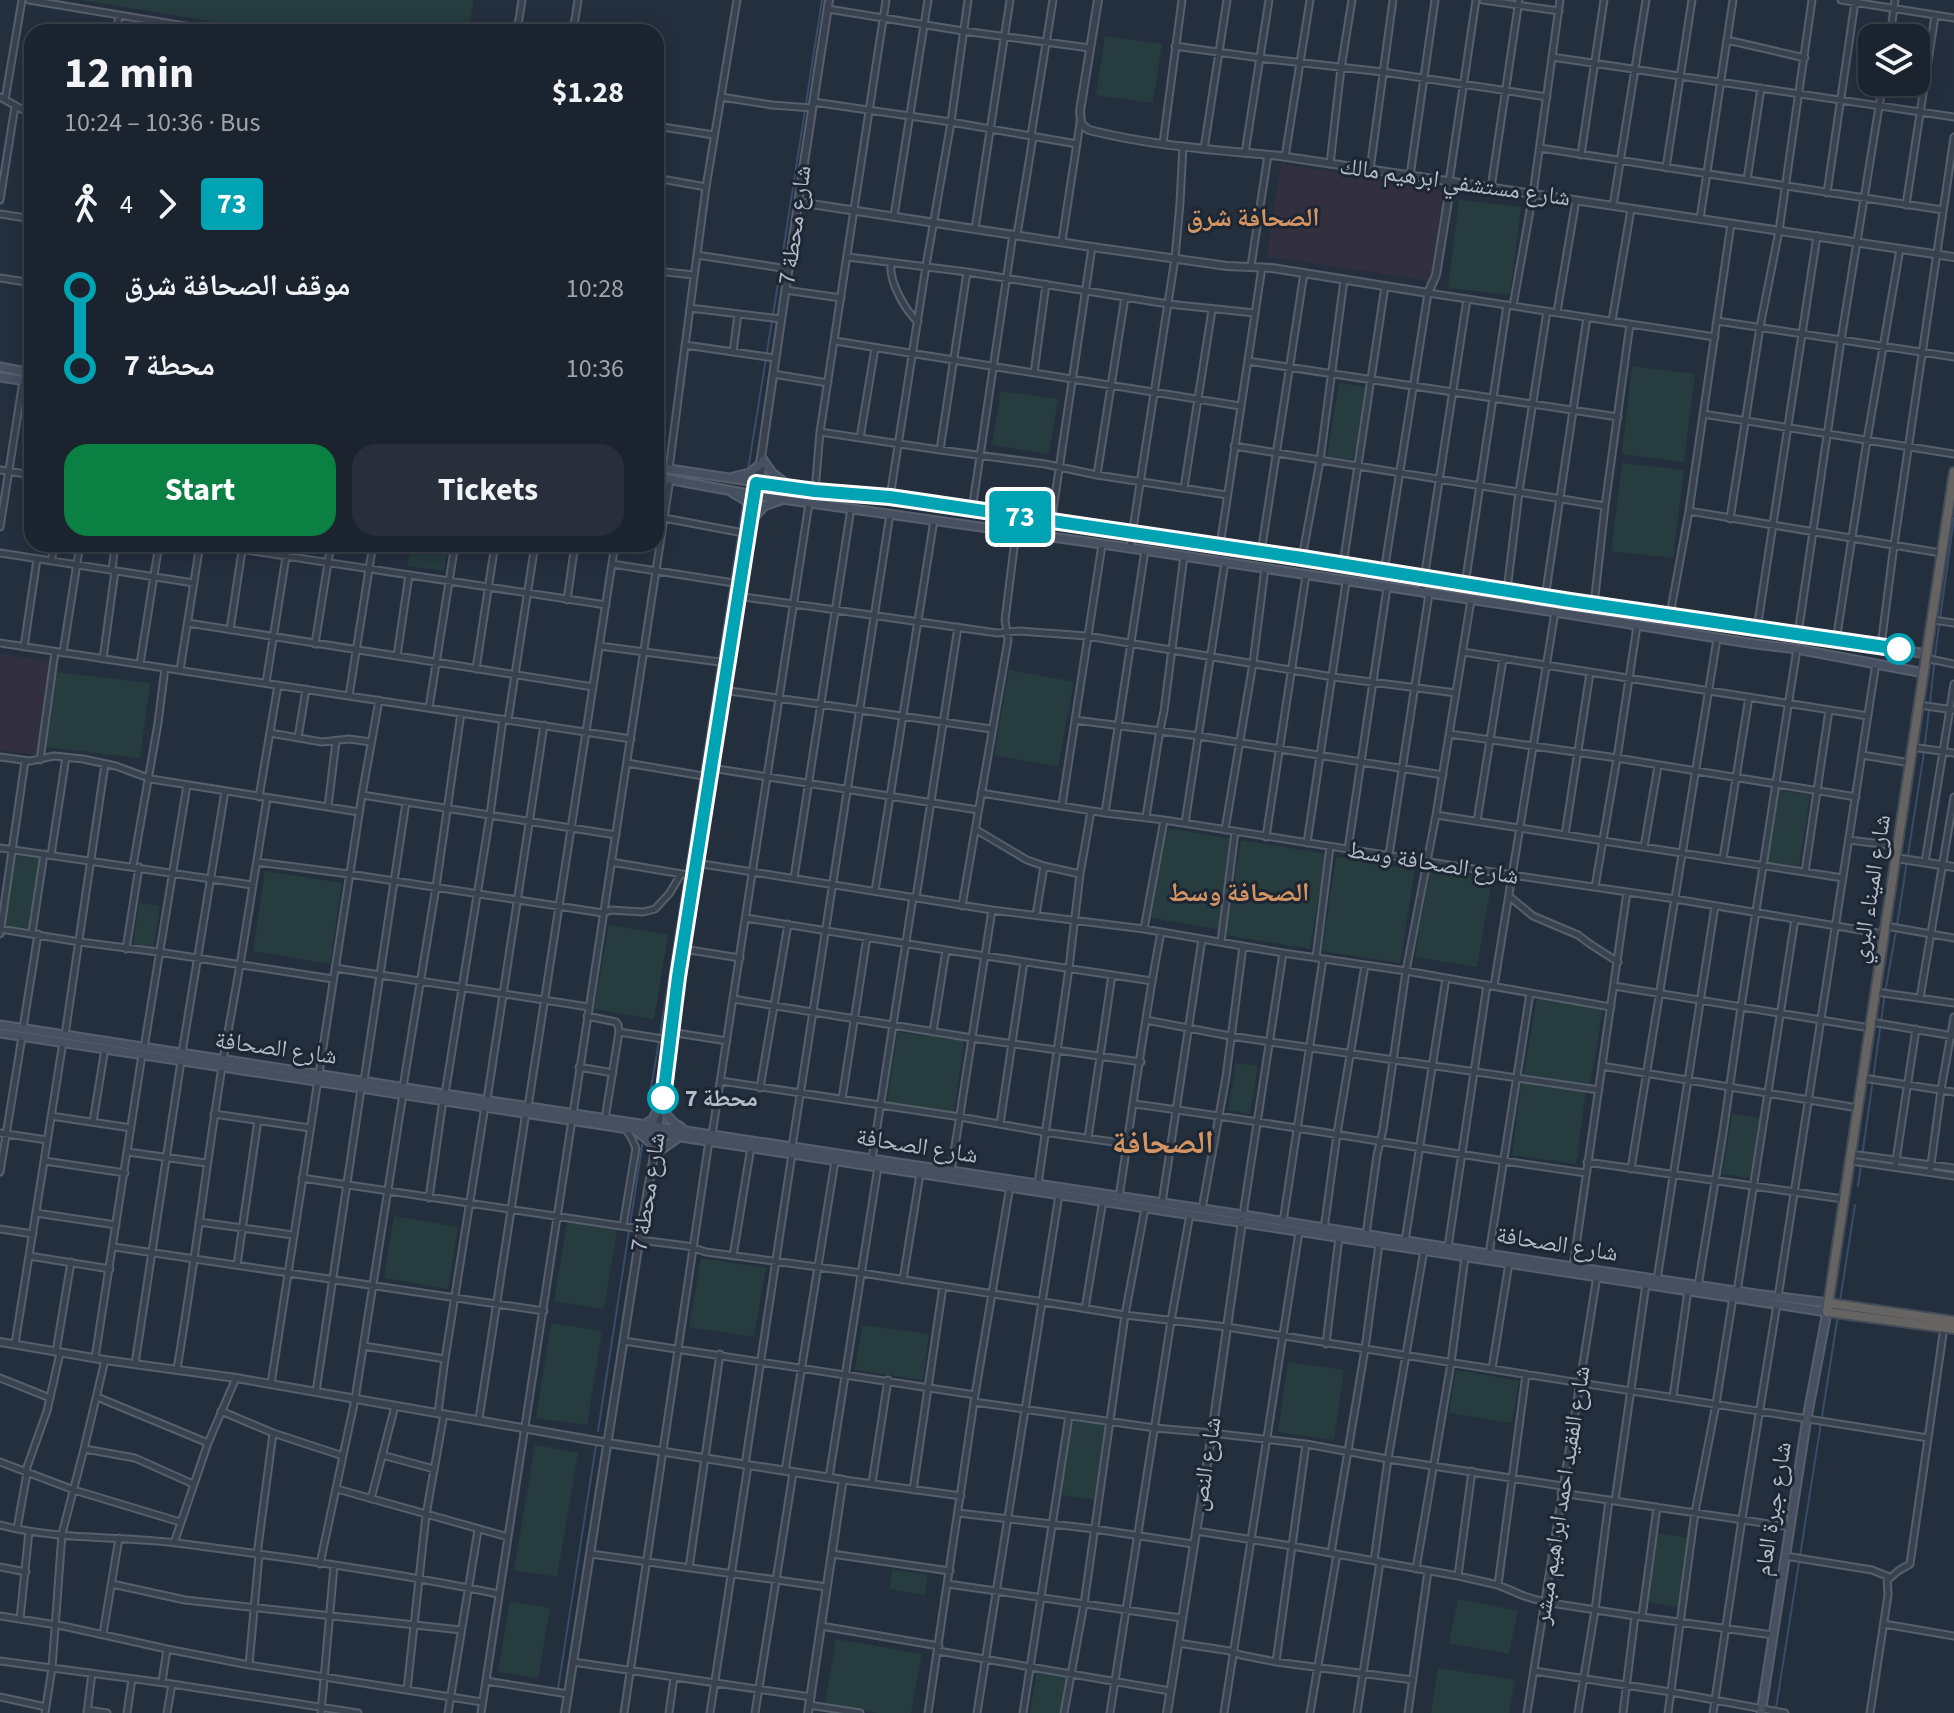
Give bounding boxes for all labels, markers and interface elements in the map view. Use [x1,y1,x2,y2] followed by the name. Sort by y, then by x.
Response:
[1858,24,1930,96] map controls
[1858,24,1930,96] button: layers
[64,42,194,105] text: 12 min
[552,71,624,114] text: $1.28
[64,104,260,141] text: 10:24 – 10:36 · Bus
[1337,148,1573,217] street label: شارع مستشفي ابرهيم مالك
[769,163,821,287] street label: شارع محطة 7
[64,182,108,226] icon: walk
[145,182,189,226] icon: forward
[217,184,247,224] text: 73
[120,186,133,223] text: 4
[1186,199,1320,236] district label: الصحافة شرق
[124,264,351,307] text: موقف الصحافة شرق
[566,270,624,307] text: 10:28
[124,344,215,387] text: محطة 7
[566,350,624,387] text: 10:36
[64,444,336,536] button: Start
[352,444,624,536] button: Tickets
[984,491,1056,543] line badge: 73
[1005,497,1035,537] text: 73
[1884,634,1914,664] unlabelled marker
[1842,812,1901,966] street label: شارع الميناء البري
[1345,832,1521,894] street label: شارع الصحافة وسط
[1169,874,1310,911] district label: الصحافة وسط
[213,1022,339,1074] street label: شارع الصحافة
[685,1081,758,1116] place label: محطة 7
[648,1083,678,1113] marker: محطة 7
[854,1119,980,1173] street label: شارع الصحافة
[1112,1120,1214,1166] district label: الصحافة
[621,1130,675,1254] street label: شارع محطة 7
[1494,1217,1620,1271] street label: شارع الصحافة
[1524,1363,1600,1628] street label: شارع الفقيد احمد ابراهيم مبشر
[1181,1415,1231,1513] street label: شارع النص
[1745,1439,1801,1579] street label: شارع جبرة العام

